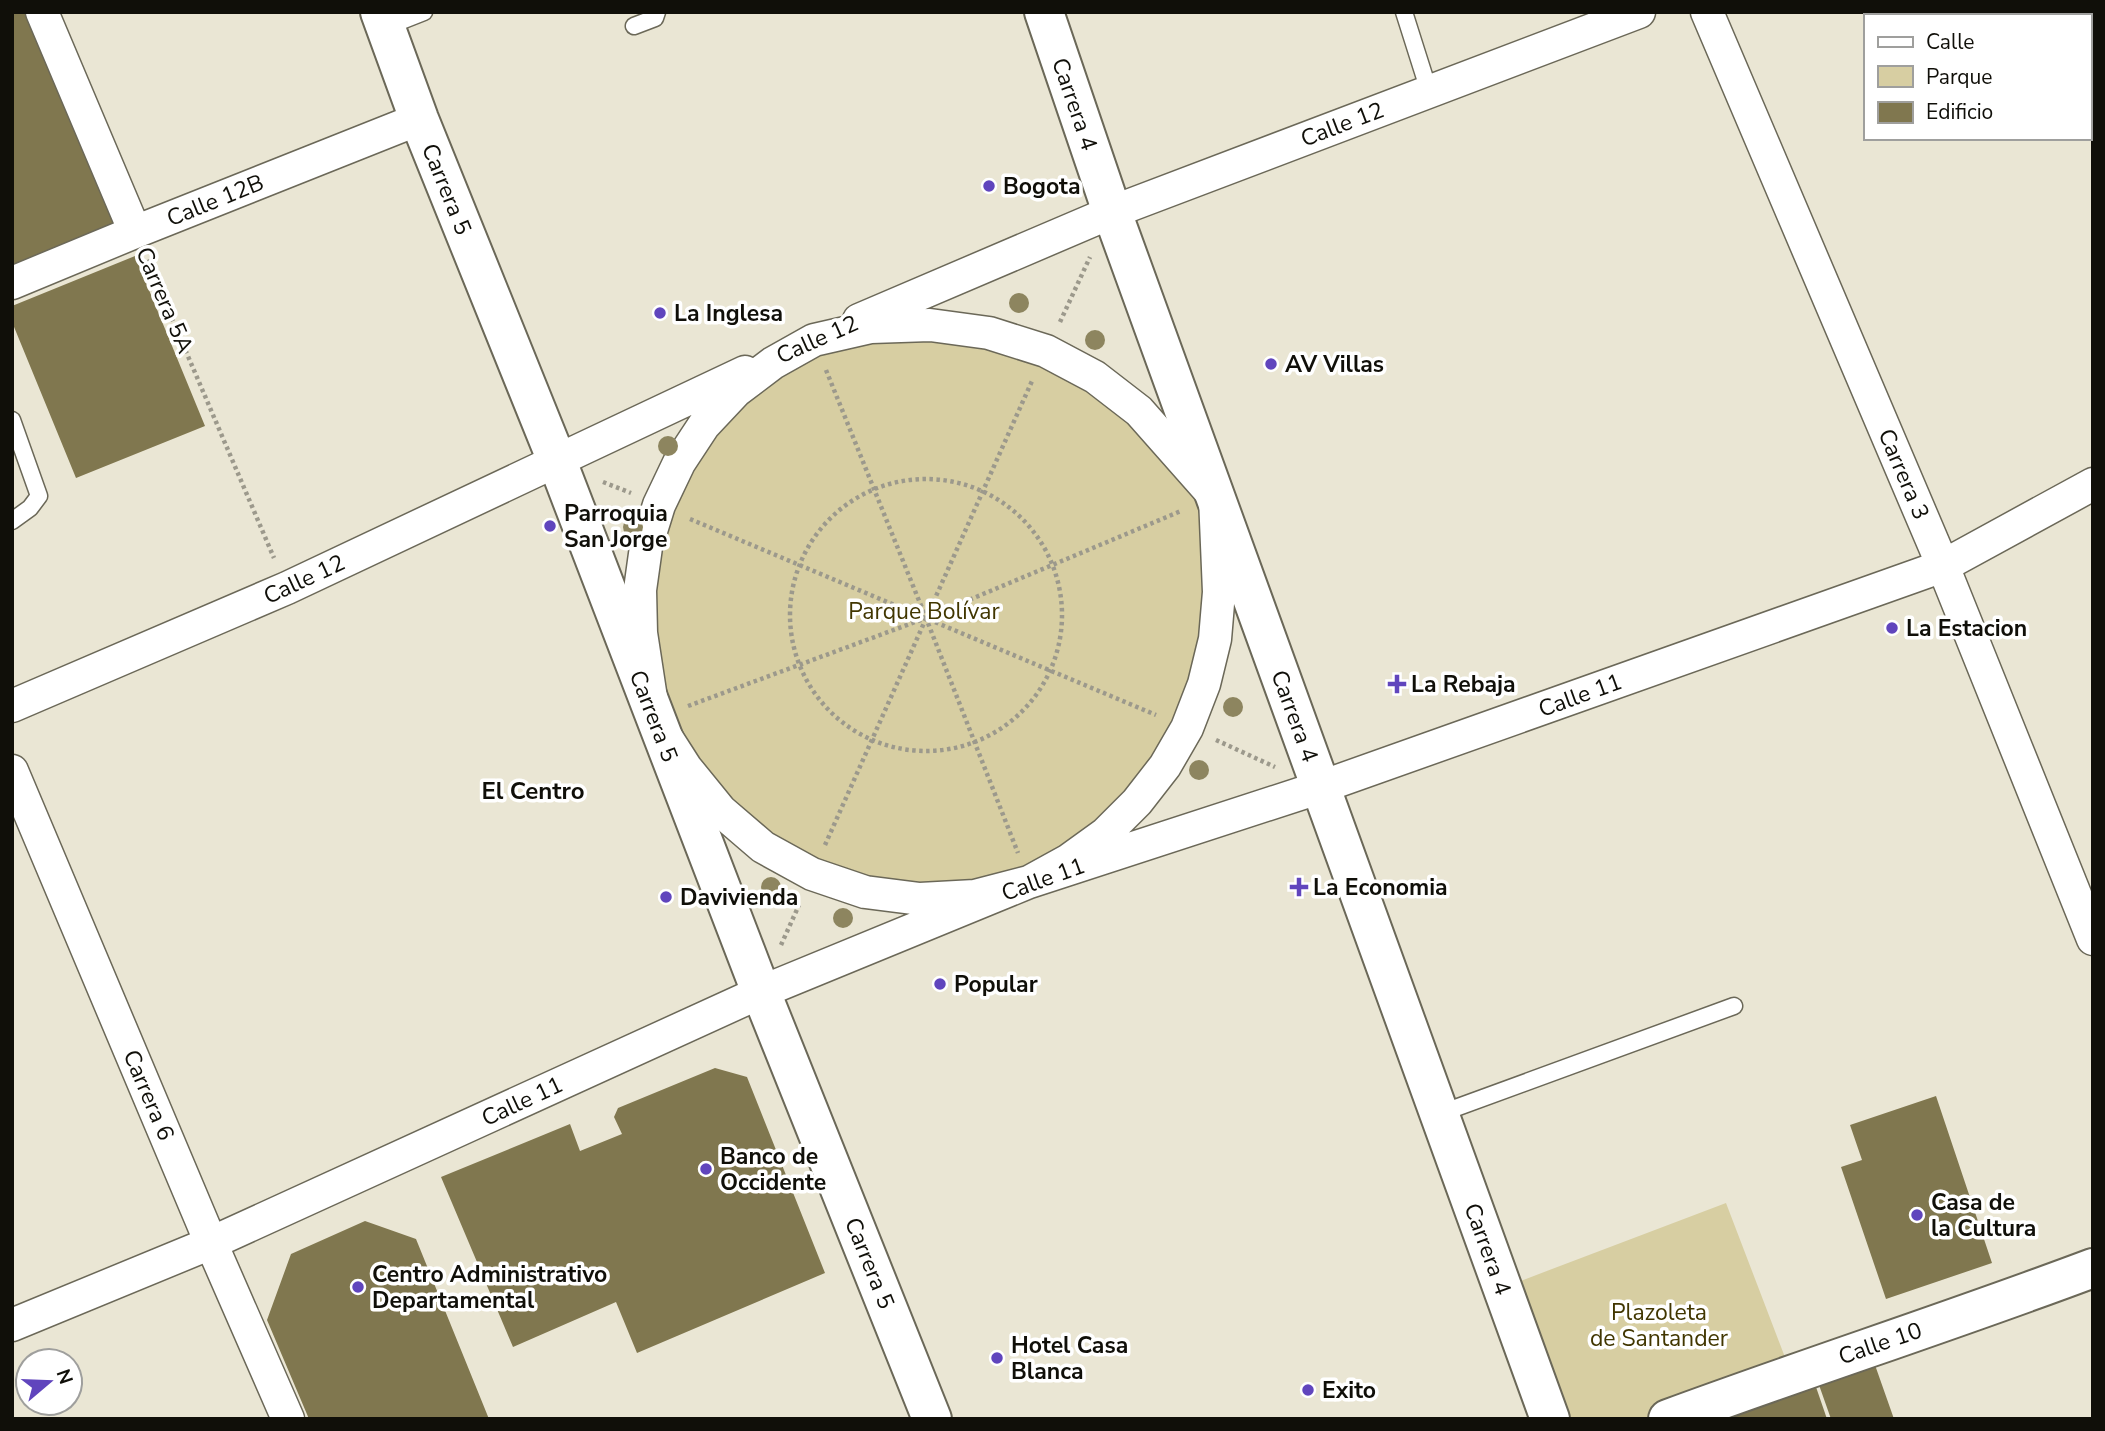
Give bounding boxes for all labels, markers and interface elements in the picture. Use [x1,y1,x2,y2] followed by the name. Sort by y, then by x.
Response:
[1864,14,2091,140] legend
[1926,28,1974,56] text: Calle
[1044,54,1105,155] street label: Carrera 4
[1926,63,1993,91] text: Parque
[1296,94,1388,154] street label: Calle 12
[1926,98,1993,126] text: Edificio
[414,139,479,239] street label: Carrera 5
[162,167,268,234] street label: Calle 12B
[1003,171,1081,202] place label: Bogota
[981,178,997,194] marker: Bogota
[128,242,201,358] street label: Carrera 5A
[674,298,783,329] place label: La Inglesa
[652,305,668,321] marker: La Inglesa
[771,308,863,371] street label: Calle 12
[1285,349,1384,380] place label: AV Villas
[1263,356,1279,372] marker: AV Villas
[1871,424,1937,524] street label: Carrera 3
[564,498,668,555] place label: Parroquia San Jorge
[542,518,558,534] marker: Parroquia San Jorge
[258,547,350,612] street label: Calle 12
[848,596,1000,627] park label: Parque Bolívar
[1906,613,2027,644] place label: La Estacion
[1884,620,1900,636] marker: La Estacion
[622,666,685,766] street label: Carrera 5
[1264,666,1325,767] street label: Carrera 4
[1534,666,1626,725] street label: Calle 11
[1411,669,1516,700] place label: La Rebaja
[1389,676,1405,692] marker: La Rebaja
[481,775,585,807] district label: El Centro
[997,850,1089,909] street label: Calle 11
[1313,872,1448,903] place label: La Economia
[1291,879,1307,895] marker: La Economia
[680,882,798,913] place label: Davivienda
[658,889,674,905] marker: Davivienda
[954,969,1038,1000] place label: Popular
[932,976,948,992] marker: Popular
[116,1045,182,1145] street label: Carrera 6
[476,1069,568,1134] street label: Calle 11
[720,1141,826,1198] place label: Banco de Occidente
[698,1161,714,1177] marker: Banco de Occidente
[1931,1187,2036,1244] place label: Casa de la Cultura
[1457,1199,1518,1300] street label: Carrera 4
[1909,1207,1925,1223] marker: Casa de la Cultura
[837,1213,902,1313] street label: Carrera 5
[372,1259,607,1316] place label: Centro Administrativo Departamental
[350,1279,366,1295] marker: Centro Administrativo Departamental
[1590,1297,1729,1354] park label: Plazoleta de Santander
[1834,1315,1926,1372] street label: Calle 10
[1011,1330,1128,1387] place label: Hotel Casa Blanca
[14,1347,84,1417] north arrow
[989,1350,1005,1366] marker: Hotel Casa Blanca
[50,1366,79,1388] text: N
[1322,1375,1376,1406] place label: Exito
[1300,1382,1316,1398] marker: Exito

